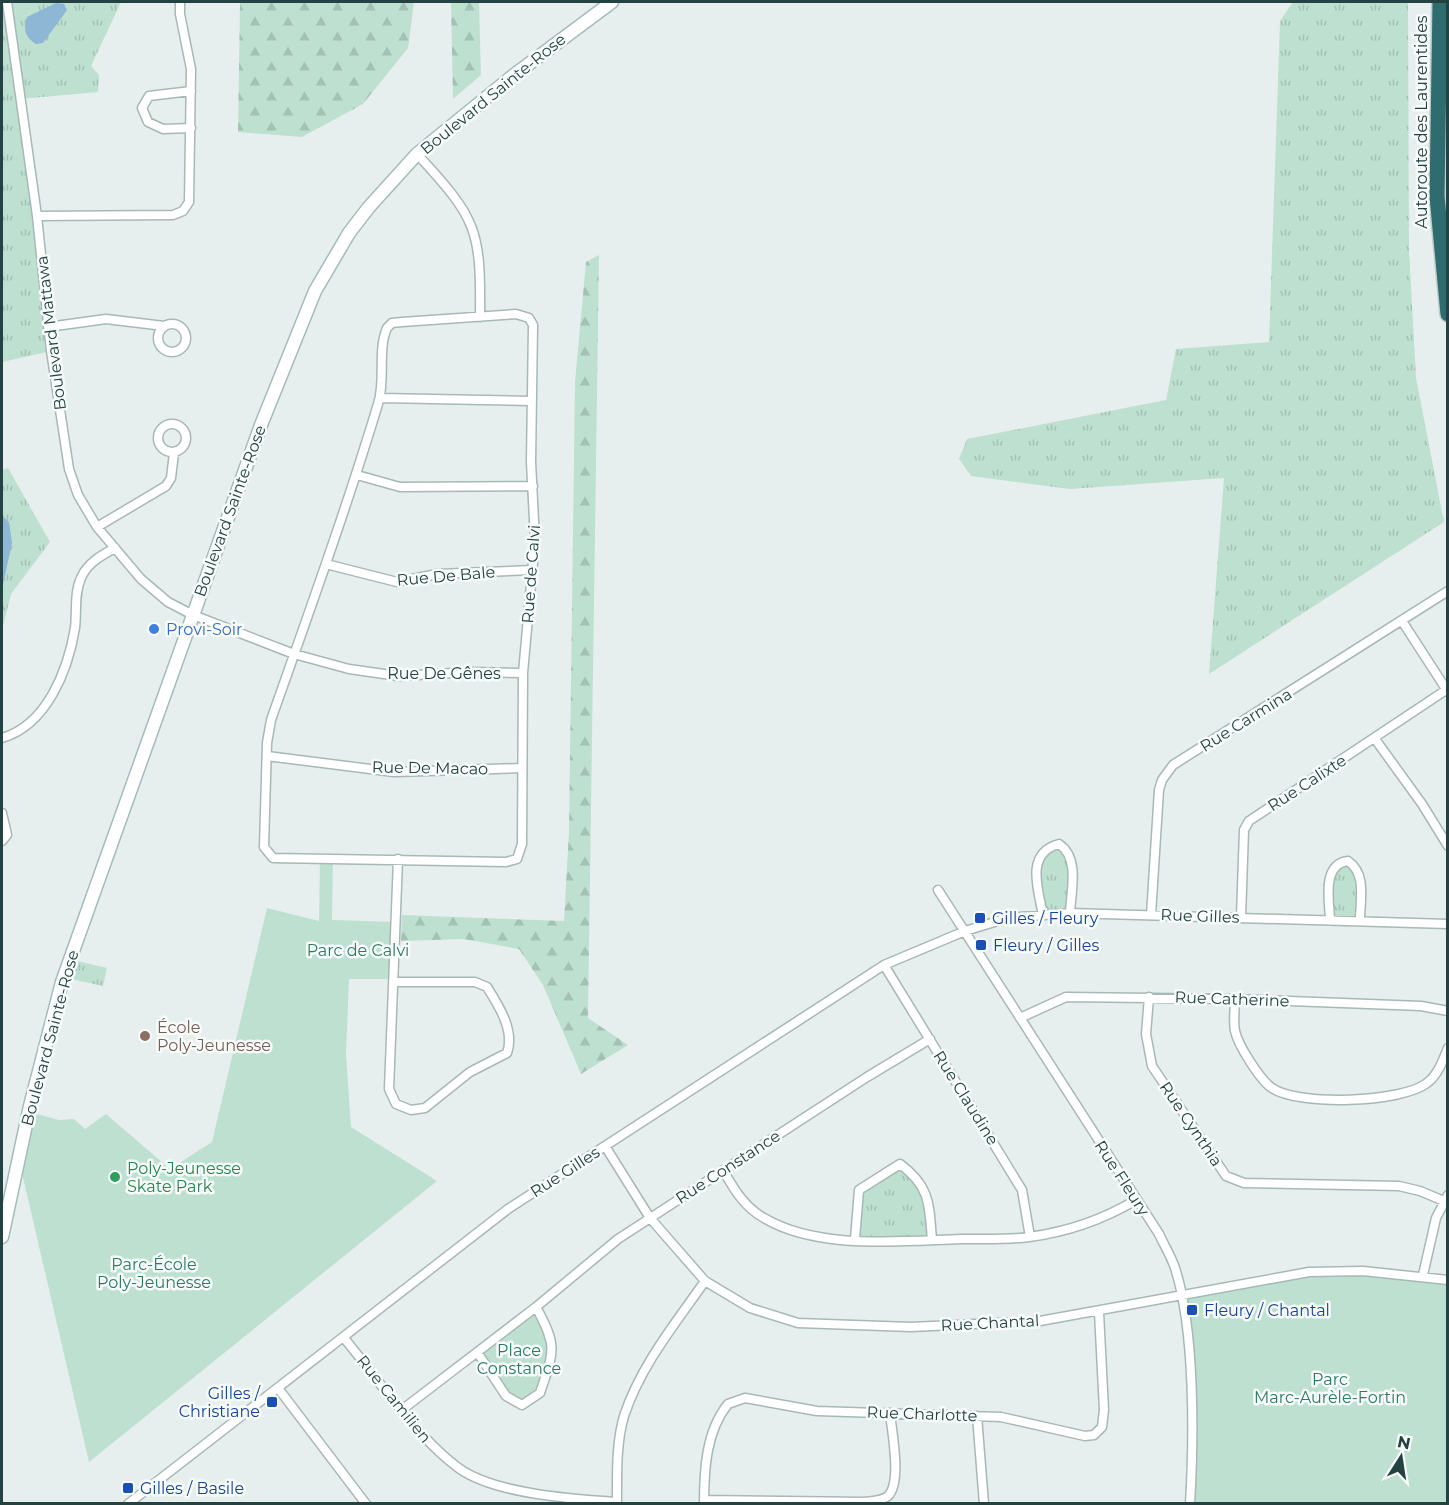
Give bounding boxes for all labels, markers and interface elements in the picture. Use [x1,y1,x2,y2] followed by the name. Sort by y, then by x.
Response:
[1412,15,1431,229] street label: Autoroute des Laurentides
[417,30,569,158] street label: Boulevard Sainte-Rose
[32,255,70,411] street label: Boulevard Mattawa
[190,423,270,599] street label: Boulevard Sainte-Rose
[518,524,544,624] street label: Rue de Calvi
[396,562,496,590] street label: Rue De Bale
[166,620,243,639] place label: Provi-Soir
[147,622,161,636] marker: Provi-Soir
[387,664,501,683] street label: Rue De Gênes
[1197,684,1295,756] street label: Rue Carmina
[1264,751,1350,815] street label: Rue Calixte
[372,757,488,779] street label: Rue De Macao
[1160,905,1240,927] street label: Rue Gilles
[992,909,1099,928] place label: Gilles / Fleury
[973,911,987,925] marker: Gilles / Fleury
[993,936,1100,955] place label: Fleury / Gilles
[974,938,988,952] marker: Fleury / Gilles
[307,941,409,960] park label: Parc de Calvi
[17,948,83,1128] street label: Boulevard Sainte-Rose
[1174,988,1290,1010] street label: Rue Catherine
[157,1018,271,1055] place label: École Poly-Jeunesse
[138,1029,152,1043] marker: École Poly-Jeunesse
[929,1047,1003,1149] street label: Rue Claudine
[1156,1078,1226,1170] street label: Rue Cynthia
[672,1126,784,1208] street label: Rue Constance
[1091,1137,1154,1220] street label: Rue Fleury
[527,1142,603,1201] street label: Rue Gilles
[127,1159,241,1196] place label: Poly-Jeunesse Skate Park
[108,1170,122,1184] marker: Poly-Jeunesse Skate Park
[97,1255,211,1292] park label: Parc-École Poly-Jeunesse
[1204,1301,1330,1320] place label: Fleury / Chantal
[1185,1303,1199,1317] marker: Fleury / Chantal
[940,1311,1040,1335] street label: Rue Chantal
[477,1341,561,1378] park label: Place Constance
[353,1351,435,1447] street label: Rue Camilien
[1254,1370,1406,1407] park label: Parc Marc-Aurèle-Fortin
[179,1384,261,1421] place label: Gilles / Christiane
[265,1395,279,1409] marker: Gilles / Christiane
[866,1403,978,1425] street label: Rue Charlotte
[1371,1427,1431,1487] north arrow
[1396,1432,1412,1453] text: N
[140,1479,244,1498] place label: Gilles / Basile
[121,1481,135,1495] marker: Gilles / Basile

